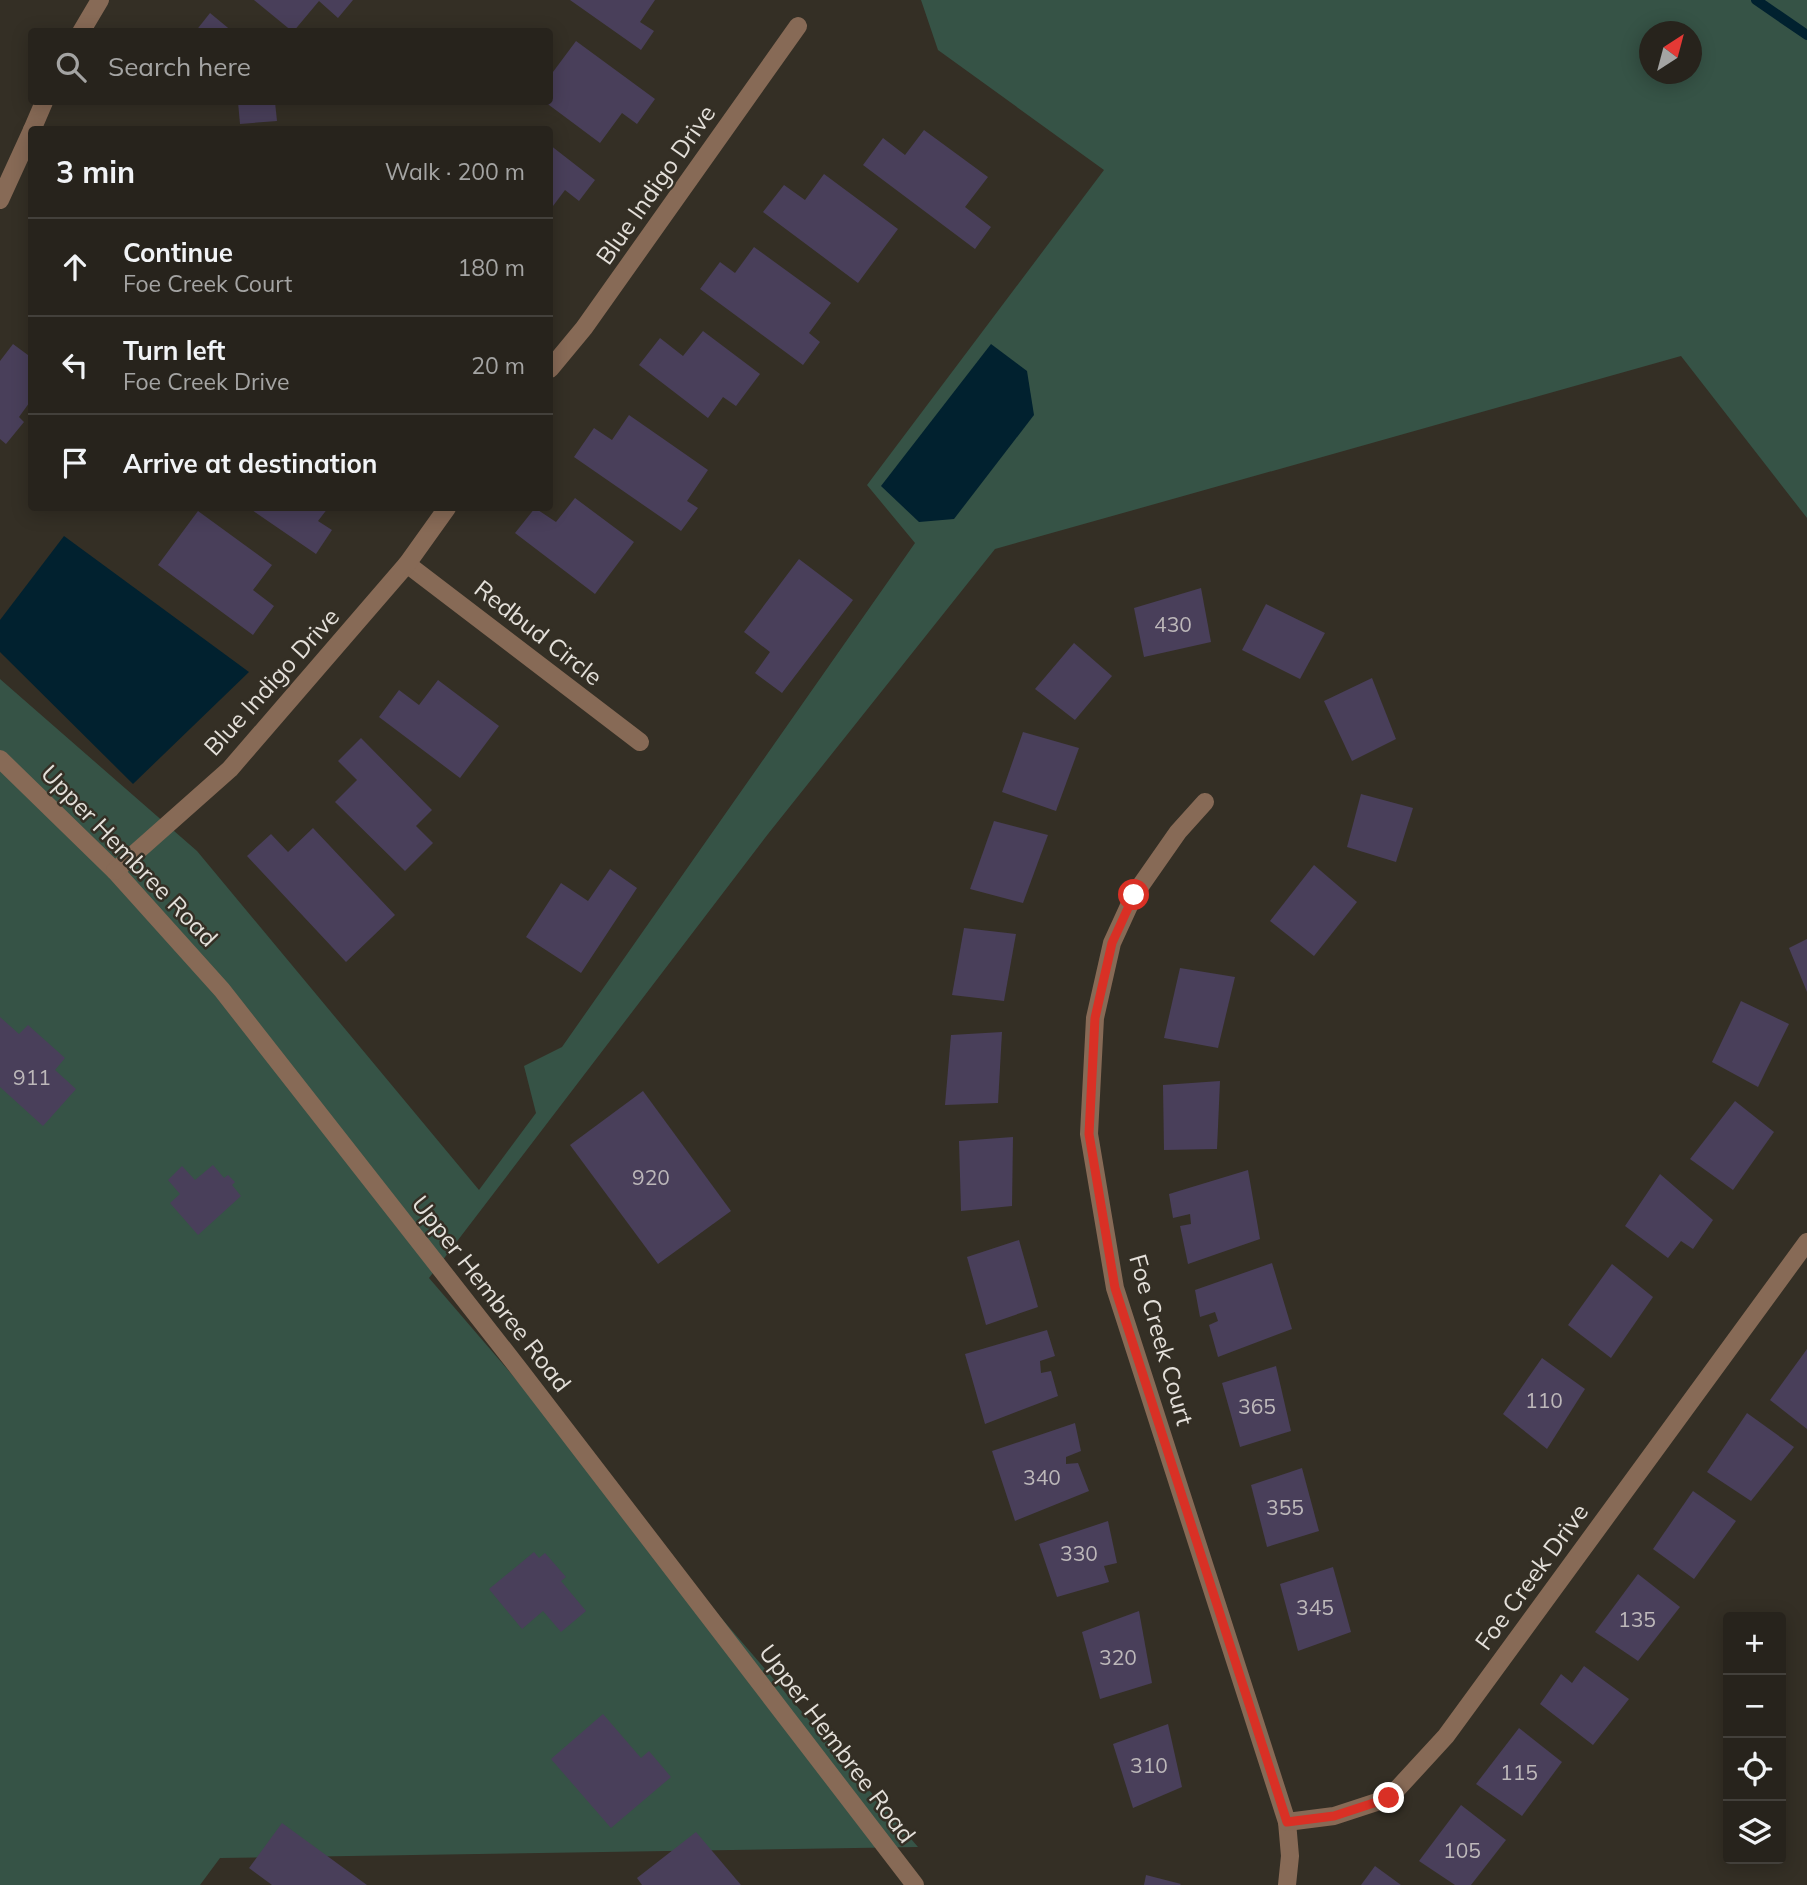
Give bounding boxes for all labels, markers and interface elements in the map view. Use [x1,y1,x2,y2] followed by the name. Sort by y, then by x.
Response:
[1639,21,1702,84] north arrow
[28,28,553,105] search box
[52,48,90,86] icon: search
[108,50,251,83] text: Search here
[589,99,721,270] street label: Blue Indigo Drive
[56,153,135,191] text: 3 min
[385,157,525,186] text: Walk · 200 m
[123,236,233,269] text: Continue
[56,248,94,286] icon: ahead
[457,253,525,282] text: 180 m
[123,269,292,298] text: Foe Creek Court
[123,334,225,367] text: Turn left
[56,346,94,384] icon: left
[471,351,525,380] text: 20 m
[123,367,290,396] text: Foe Creek Drive
[56,444,94,482] icon: arrive
[123,447,378,480] text: Arrive at destination
[469,573,609,691] street label: Redbud Circle
[197,601,345,761] street label: Blue Indigo Drive
[1154,611,1192,637] house number: 430
[35,758,224,952] street label: Upper Hembree Road
[1118,879,1149,910] route start
[13,1064,51,1090] house number: 911
[632,1164,670,1190] house number: 920
[406,1189,578,1398] street label: Upper Hembree Road
[1123,1251,1201,1429] street label: Foe Creek Court
[1525,1387,1563,1413] house number: 110
[1238,1393,1276,1419] house number: 365
[1023,1464,1061,1490] house number: 340
[1266,1494,1304,1520] house number: 355
[1468,1497,1594,1656] street label: Foe Creek Drive
[1060,1540,1098,1566] house number: 330
[1296,1594,1334,1620] house number: 345
[1618,1606,1656,1632] house number: 135
[1723,1612,1786,1864] map controls
[1723,1612,1786,1675] button: +
[753,1638,922,1849] street label: Upper Hembree Road
[1099,1644,1137,1670] house number: 320
[1723,1675,1786,1738] button: −
[1723,1738,1786,1801] button: locate
[1130,1752,1168,1778] house number: 310
[1500,1759,1538,1785] house number: 115
[1373,1782,1404,1813] route end
[1723,1801,1786,1864] button: layers
[1443,1837,1481,1863] house number: 105

